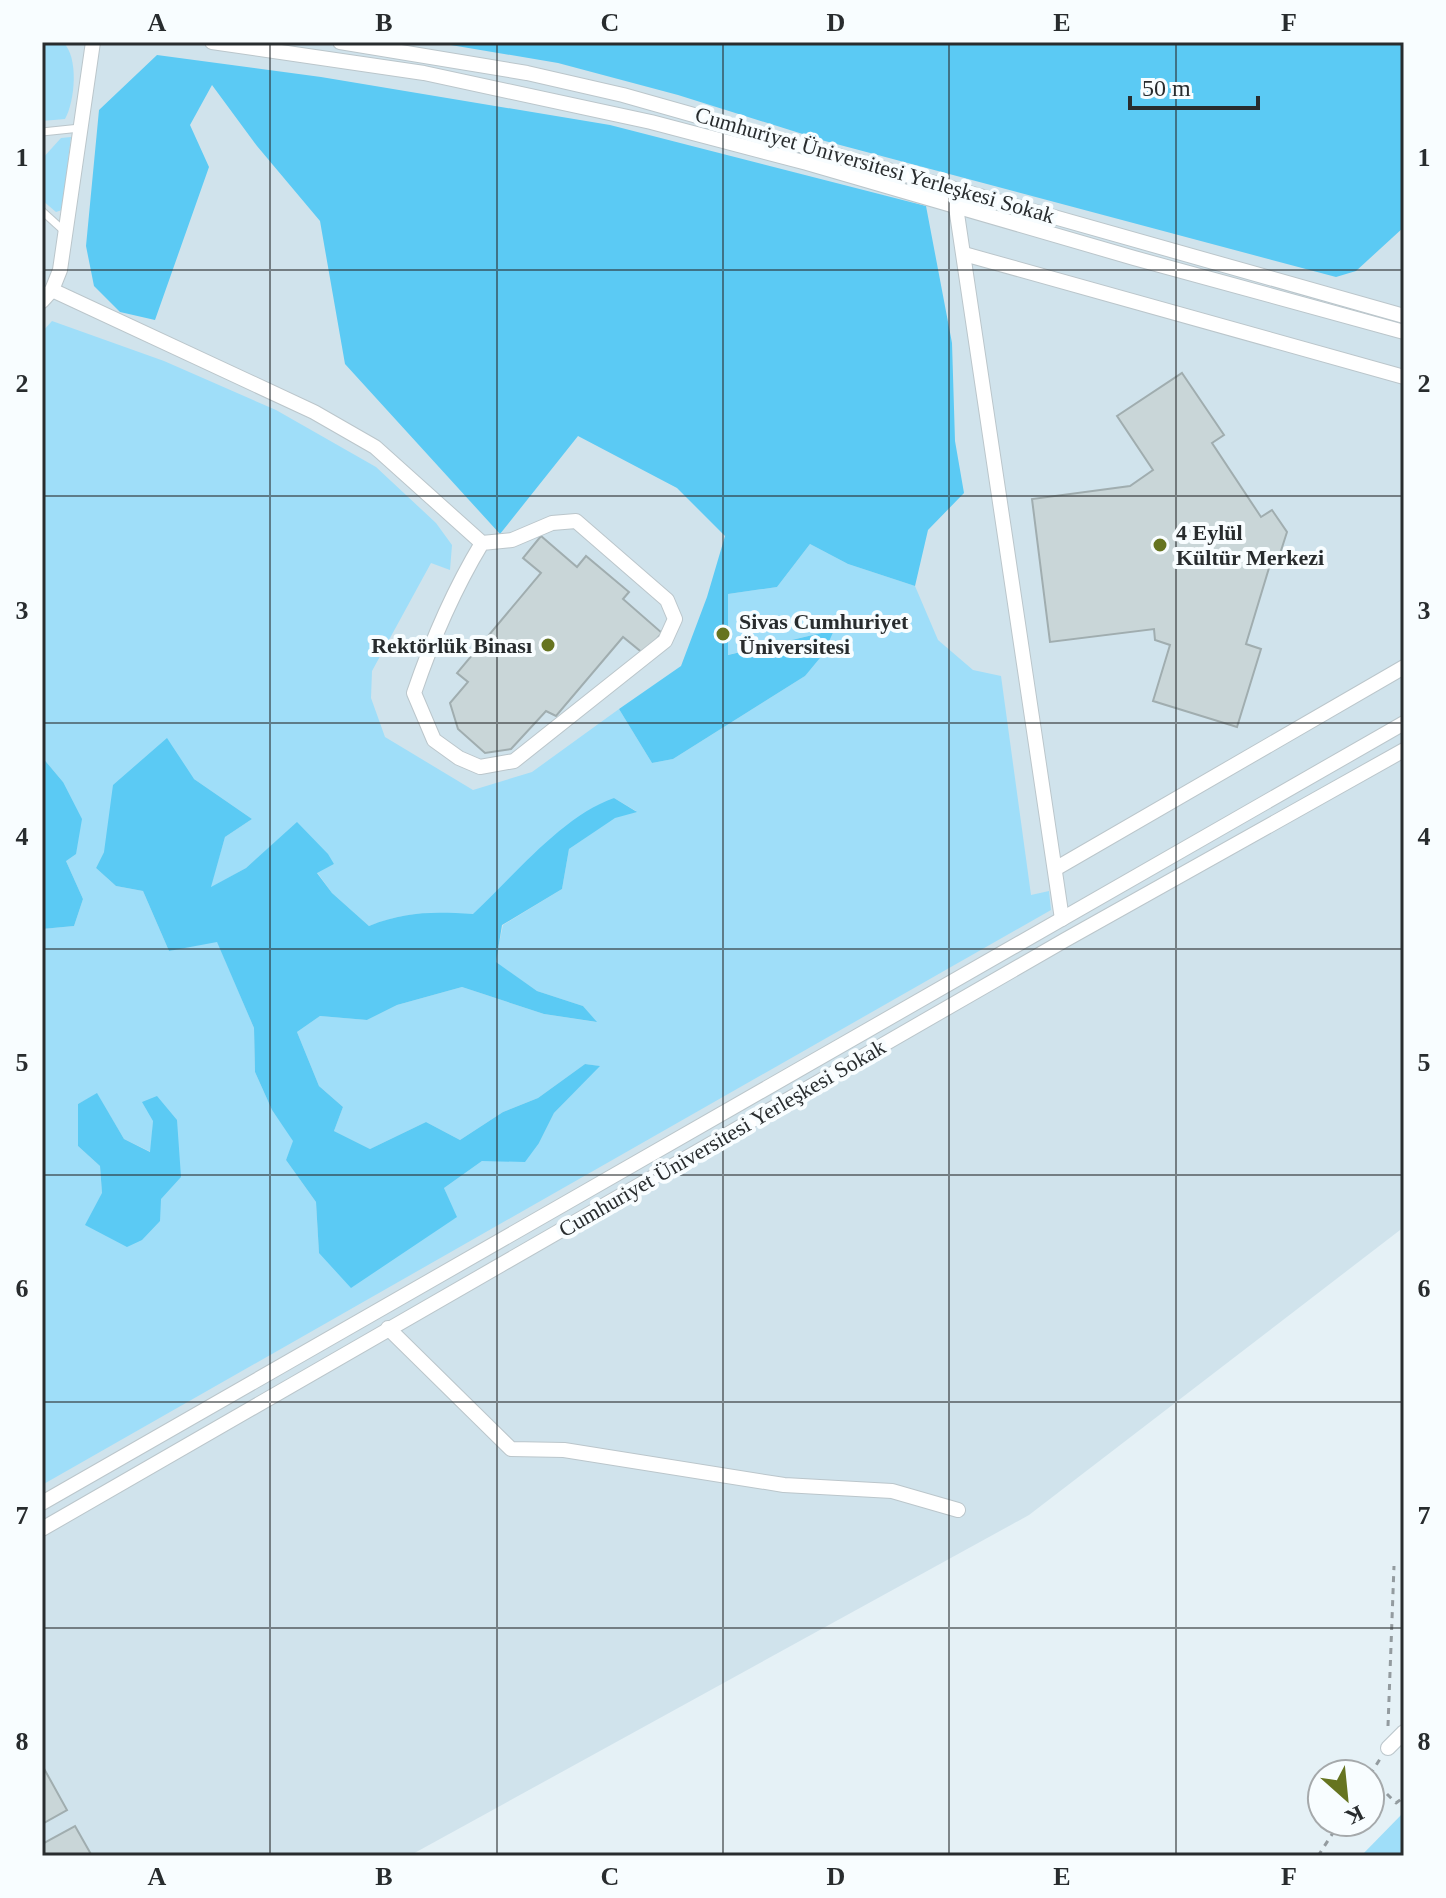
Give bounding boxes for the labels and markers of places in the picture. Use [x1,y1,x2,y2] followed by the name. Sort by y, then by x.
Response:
[1176,520,1324,570] place label: 4 Eylül Kültür Merkezi
[1151,536,1169,554] marker: 4 Eylül Kültür Merkezi
[739,609,909,659] place label: Sivas Cumhuriyet Üniversitesi
[714,625,732,643] marker: Sivas Cumhuriyet Üniversitesi
[371,633,532,658] place label: Rektörlük Binası
[539,636,557,654] marker: Rektörlük Binası

